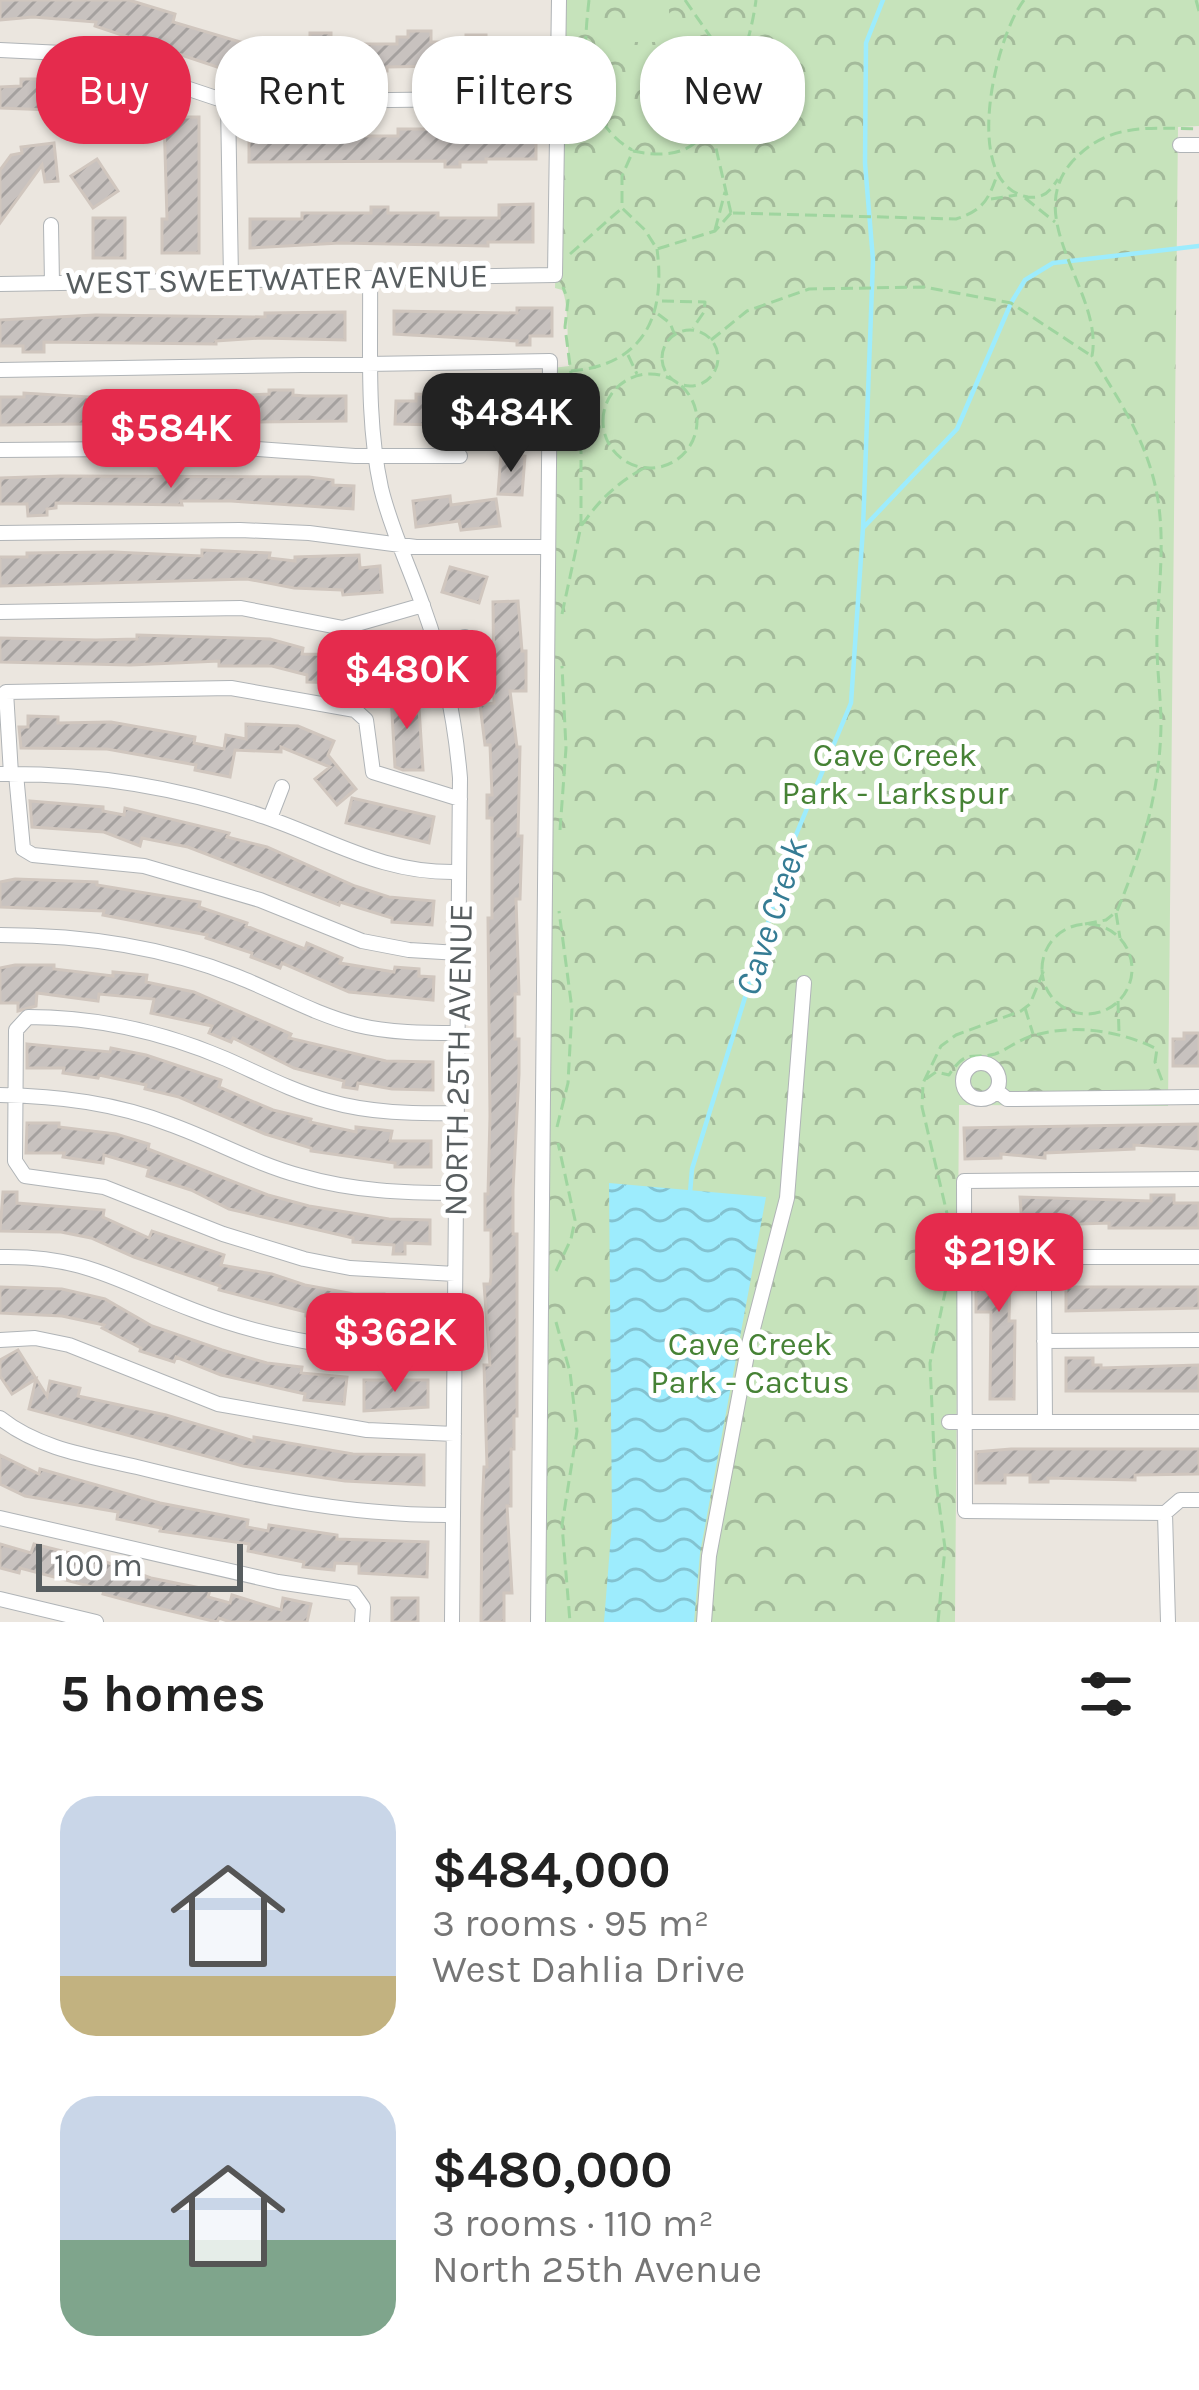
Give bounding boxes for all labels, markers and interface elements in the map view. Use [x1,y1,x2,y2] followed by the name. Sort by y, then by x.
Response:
[36,36,191,144] chip: Buy
[215,36,388,144] chip: Rent
[412,36,616,144] chip: Filters
[640,36,805,144] chip: New
[66,256,488,302] street label: WEST SWEETWATER AVENUE
[427,373,595,475] pin: $484K
[87,389,255,491] pin: $584K
[449,389,573,435] text: $484K
[109,405,233,451] text: $584K
[323,630,491,732] pin: $480K
[344,646,470,692] text: $480K
[782,736,1008,812] park label: Cave Creek Park - Larkspur
[726,833,816,1001] water label: Cave Creek
[436,903,480,1217] street label: NORTH 25TH AVENUE
[915,1213,1083,1315] pin: $219K
[942,1229,1056,1275] text: $219K
[311,1293,479,1395] pin: $362K
[333,1309,457,1355] text: $362K
[650,1325,850,1401] park label: Cave Creek Park - Cactus
[36,1538,243,1591] scale bar
[54,1546,143,1584] text: 100 m
[1073,1661,1139,1727] icon: filters
[60,1664,266,1724] text: 5 homes
[432,1840,670,1900] text: $484,000
[156,1844,300,1988] icon: home
[432,1900,710,1946] text: 3 rooms · 95 m²
[432,1946,745,1992] text: West Dahlia Drive
[432,2140,672,2200] text: $480,000
[156,2144,300,2288] icon: home
[432,2200,714,2246] text: 3 rooms · 110 m²
[432,2246,762,2292] text: North 25th Avenue

